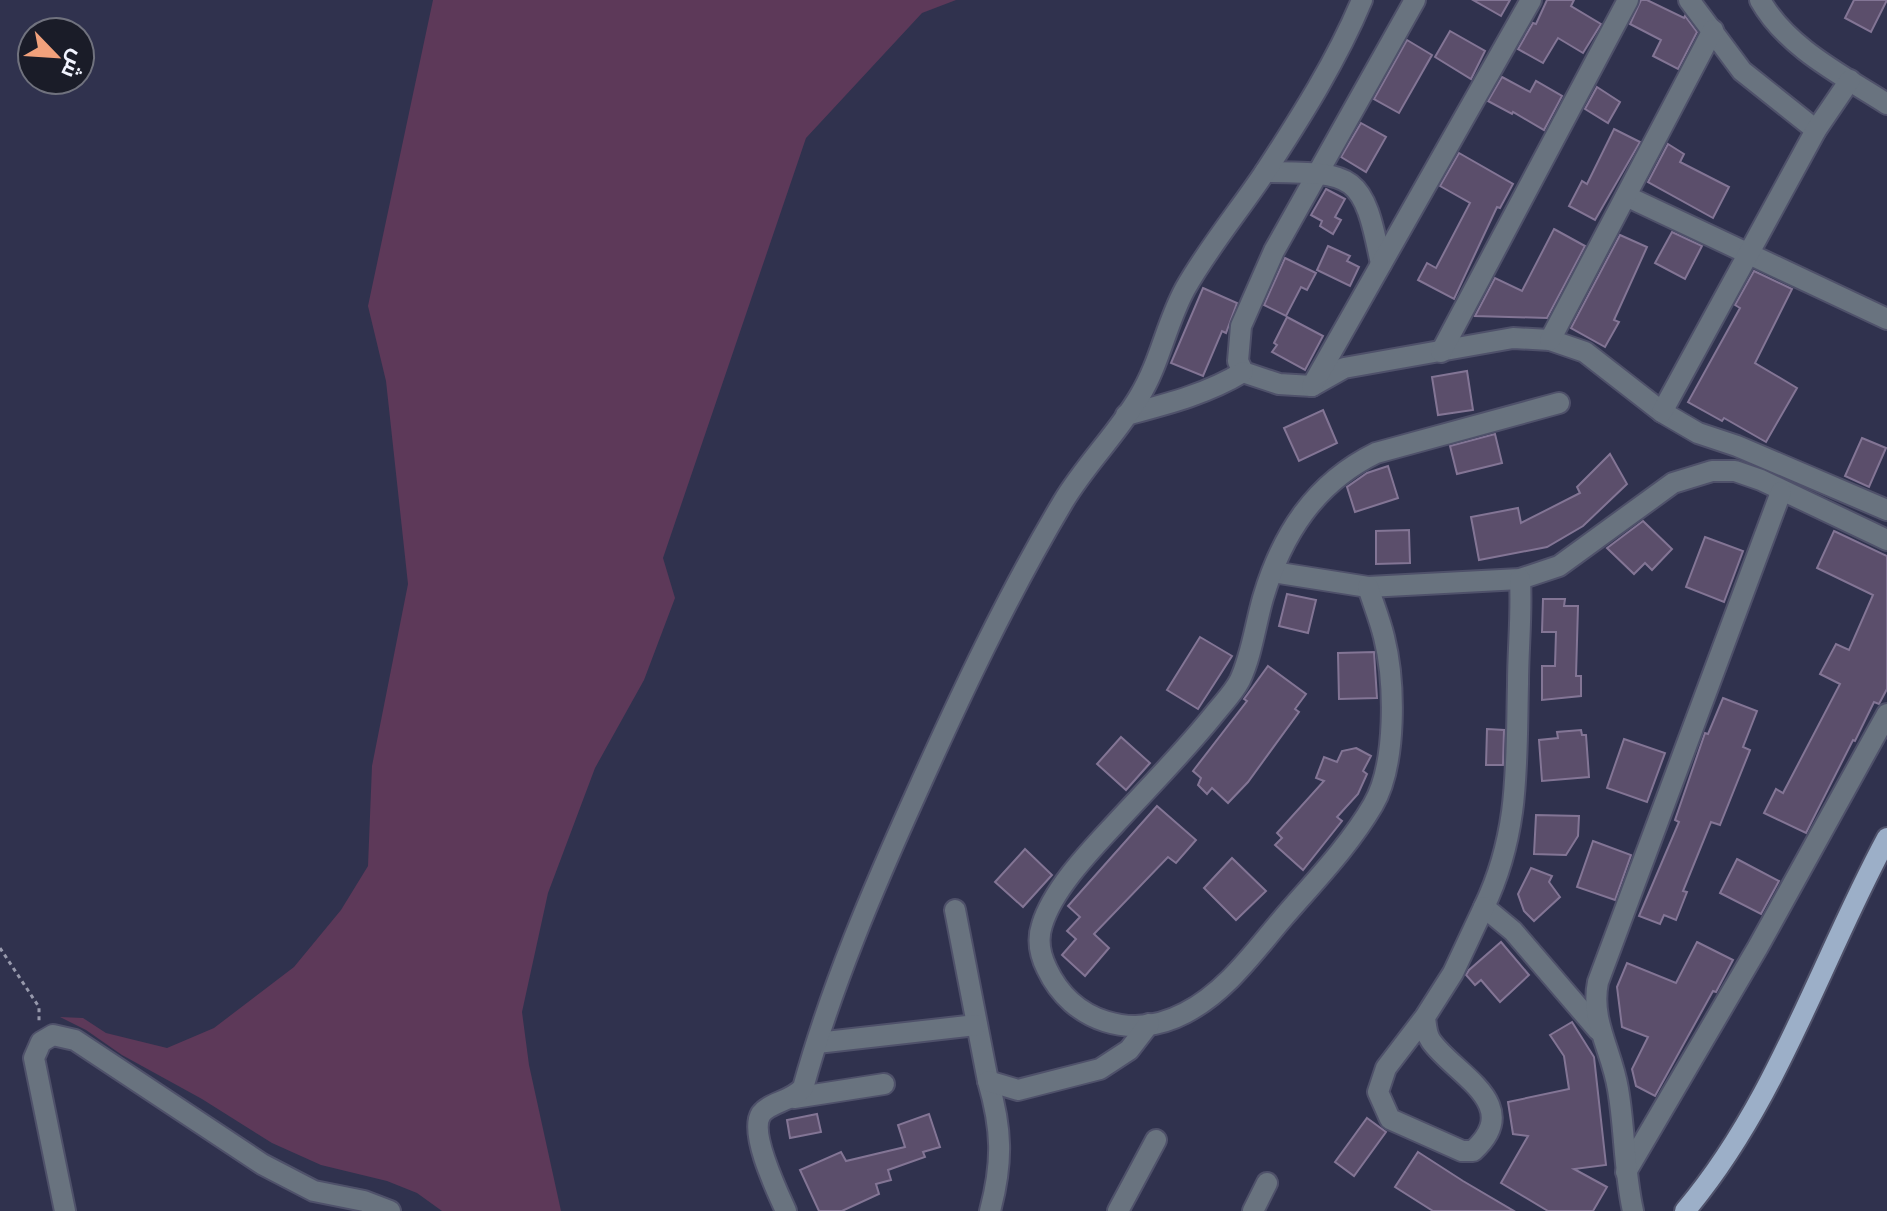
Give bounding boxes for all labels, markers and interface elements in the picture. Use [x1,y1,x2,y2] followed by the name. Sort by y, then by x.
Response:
[16,16,96,96] north arrow
[55,46,92,83] text: ش

